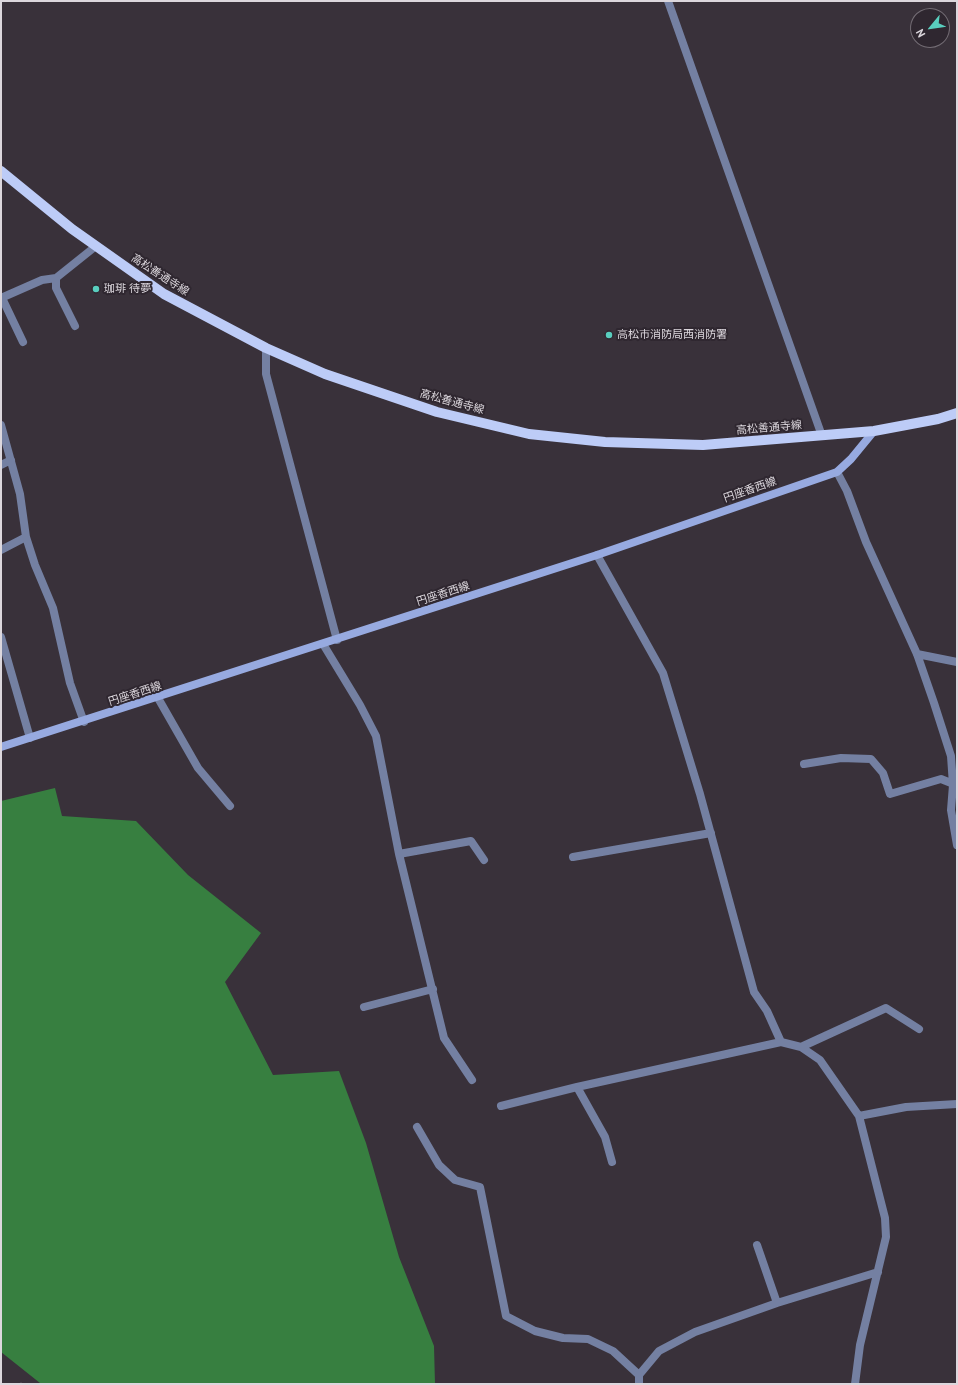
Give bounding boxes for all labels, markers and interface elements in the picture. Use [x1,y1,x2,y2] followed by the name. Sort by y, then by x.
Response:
[910,8,950,48] north arrow
[913,27,928,40] text: N
[129,251,191,299] street label: 高松善通寺線
[104,282,151,296] place label: 珈琲 待夢
[91,284,101,294] marker: 珈琲 待夢
[617,328,727,342] place label: 高松市消防局西消防署
[604,330,614,340] marker: 高松市消防局西消防署
[418,387,486,417] street label: 高松善通寺線
[736,419,802,437] street label: 高松善通寺線
[722,475,778,505] street label: 円座香西線
[415,579,471,609] street label: 円座香西線
[107,679,163,709] street label: 円座香西線

